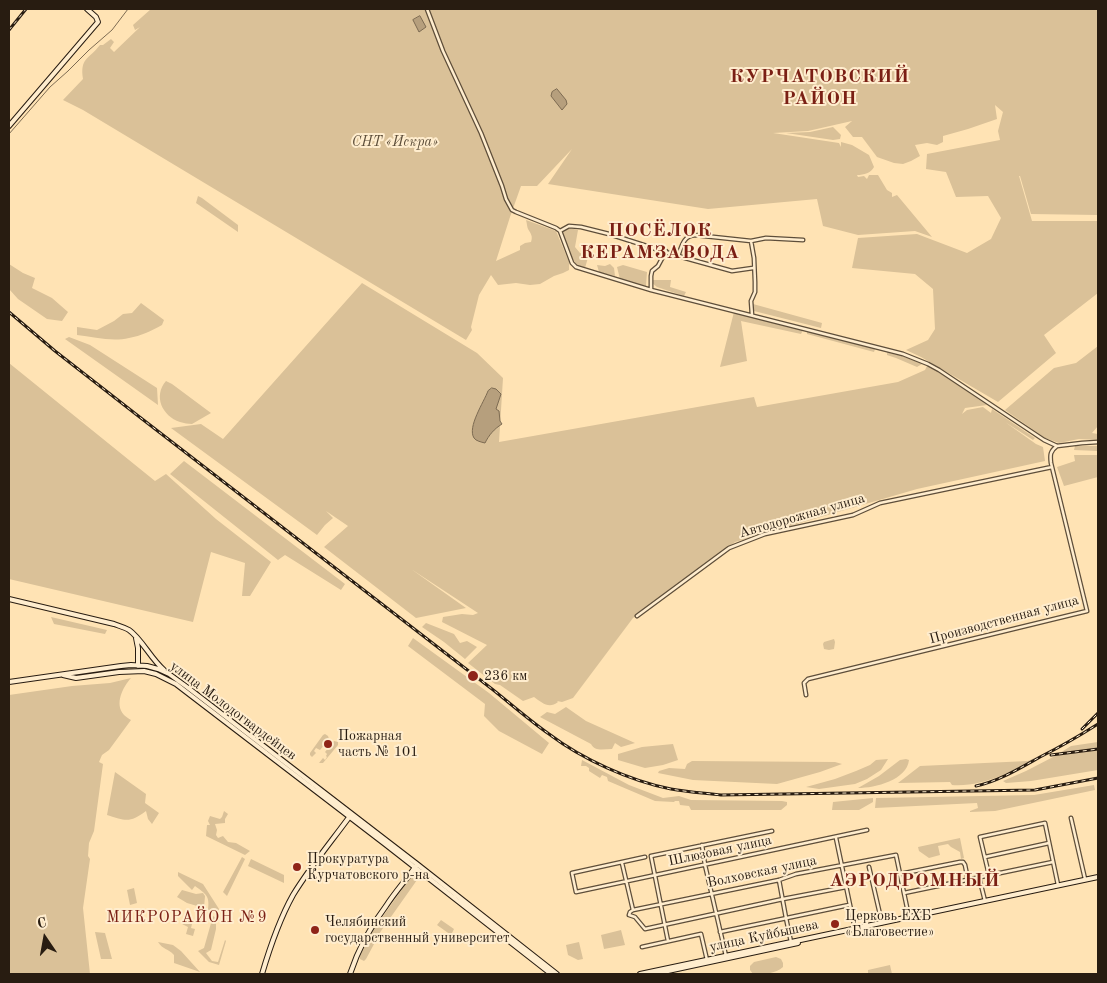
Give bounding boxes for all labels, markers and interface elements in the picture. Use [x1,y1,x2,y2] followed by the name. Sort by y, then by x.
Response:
[728,66,912,110] district label: КУРЧАТОВСКИЙ РАЙОН
[352,134,438,150] park label: СНТ «Искра»
[579,220,741,264] district label: ПОСЁЛОК КЕРАМЗАВОДА
[737,490,867,542] street label: Автодорожная улица
[927,592,1081,648] street label: Производственная улица
[166,658,300,764] street label: улица Молодогвардейцев
[484,668,527,684] place label: 236 км
[466,669,480,683] marker: 236 км
[338,728,418,760] place label: Пожарная часть № 101
[322,738,334,750] marker: Пожарная часть № 101
[667,832,773,870] street label: Шлюзовая улица
[307,851,429,884] place label: Прокуратура Курчатовского р-на
[706,852,818,892] street label: Волховская улица
[291,861,303,873] marker: Прокуратура Курчатовского р-на
[828,870,1002,892] district label: АЭРОДРОМНЫЙ
[105,908,269,928] district label: МИКРОРАЙОН №9
[845,908,934,940] place label: Церковь ЕХБ «Благовестие»
[20,913,70,963] north arrow
[325,914,509,946] place label: Челябинский государственный университет
[36,916,48,931] text: С
[708,916,820,956] street label: улица Куйбышева
[829,918,841,930] marker: Церковь ЕХБ «Благовестие»
[309,924,321,936] marker: Челябинский государственный университет

